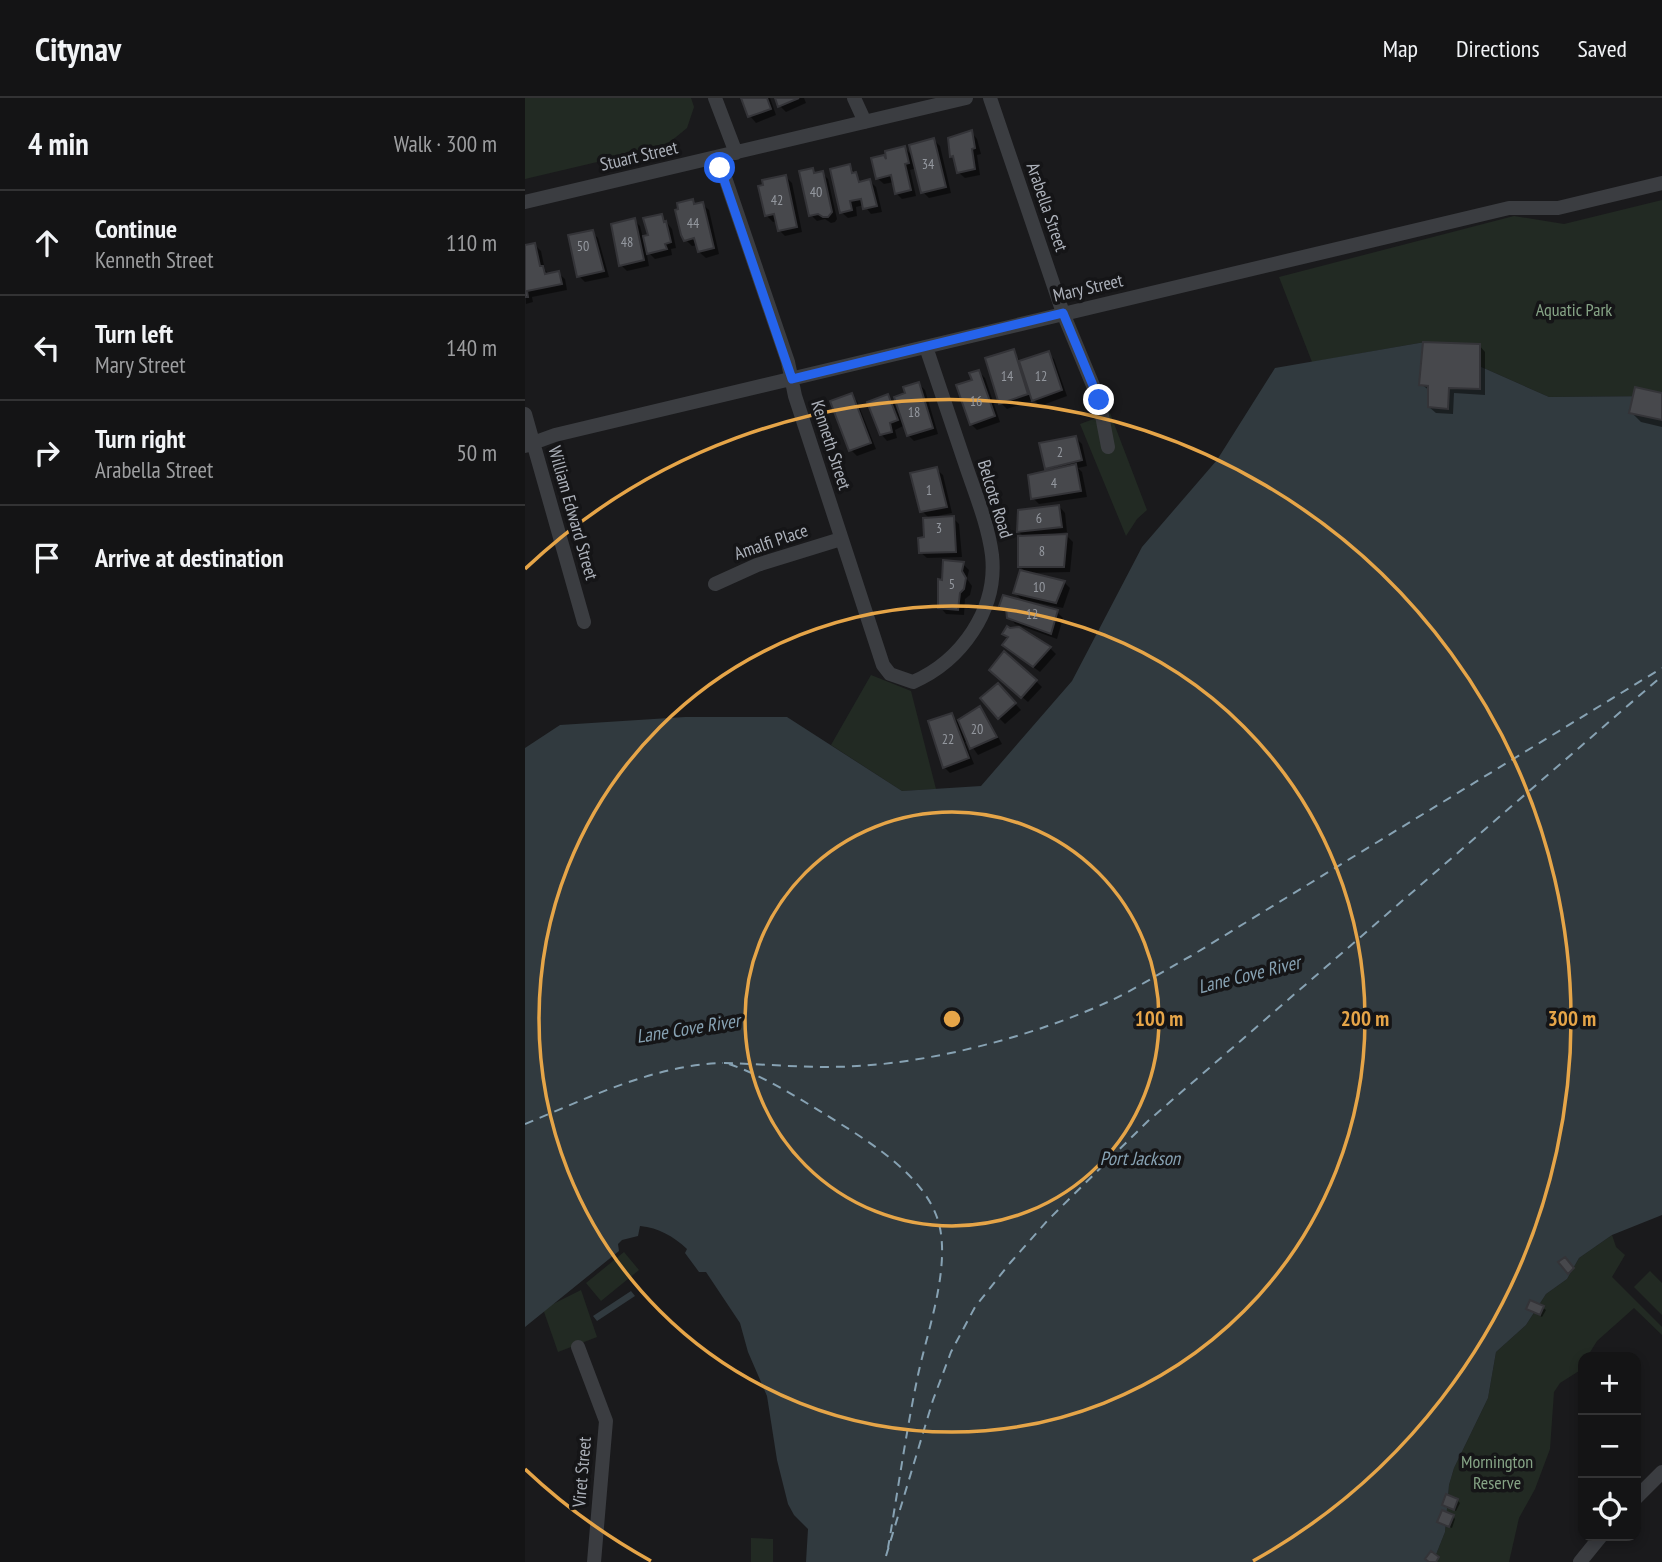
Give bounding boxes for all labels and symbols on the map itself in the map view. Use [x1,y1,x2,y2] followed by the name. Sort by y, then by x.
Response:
[598,135,680,176] street label: Stuart Street
[704,152,735,183] route start
[922,155,935,173] house number: 34
[1022,159,1073,254] street label: Arabella Street
[810,183,822,201] house number: 40
[771,191,783,209] house number: 42
[687,214,700,232] house number: 44
[621,233,633,251] house number: 48
[577,237,589,255] house number: 50
[1051,268,1125,307] street label: Mary Street
[1536,298,1612,321] park label: Aquatic Park
[1001,367,1014,385] house number: 14
[1035,367,1047,385] house number: 12
[1083,384,1114,415] route end
[970,392,982,410] house number: 16
[806,397,857,493] street label: Kenneth Street
[908,403,920,421] house number: 18
[543,443,604,582] street label: William Edward Street
[1057,443,1063,461] house number: 2
[973,457,1018,541] street label: Belcote Road
[1051,474,1058,492] house number: 4
[926,481,932,499] house number: 1
[1036,509,1042,527] house number: 6
[731,518,811,565] street label: Amalfi Place
[936,519,942,537] house number: 3
[1039,542,1045,560] house number: 8
[949,575,955,593] house number: 5
[1033,578,1045,596] house number: 10
[1026,605,1038,623] house number: 12
[971,720,983,738] house number: 20
[942,730,954,748] house number: 22
[1195,949,1305,998] water label: Lane Cove River
[1135,1005,1183,1032] text: 100 m
[1341,1005,1389,1032] text: 200 m
[1548,1005,1596,1032] text: 300 m
[940,1007,964,1031] centre of rings
[634,1008,744,1048] water label: Lane Cove River
[1100,1146,1182,1170] water label: Port Jackson
[567,1436,596,1509] street label: Viret Street
[1461,1450,1533,1494] park label: Mornington Reserve

